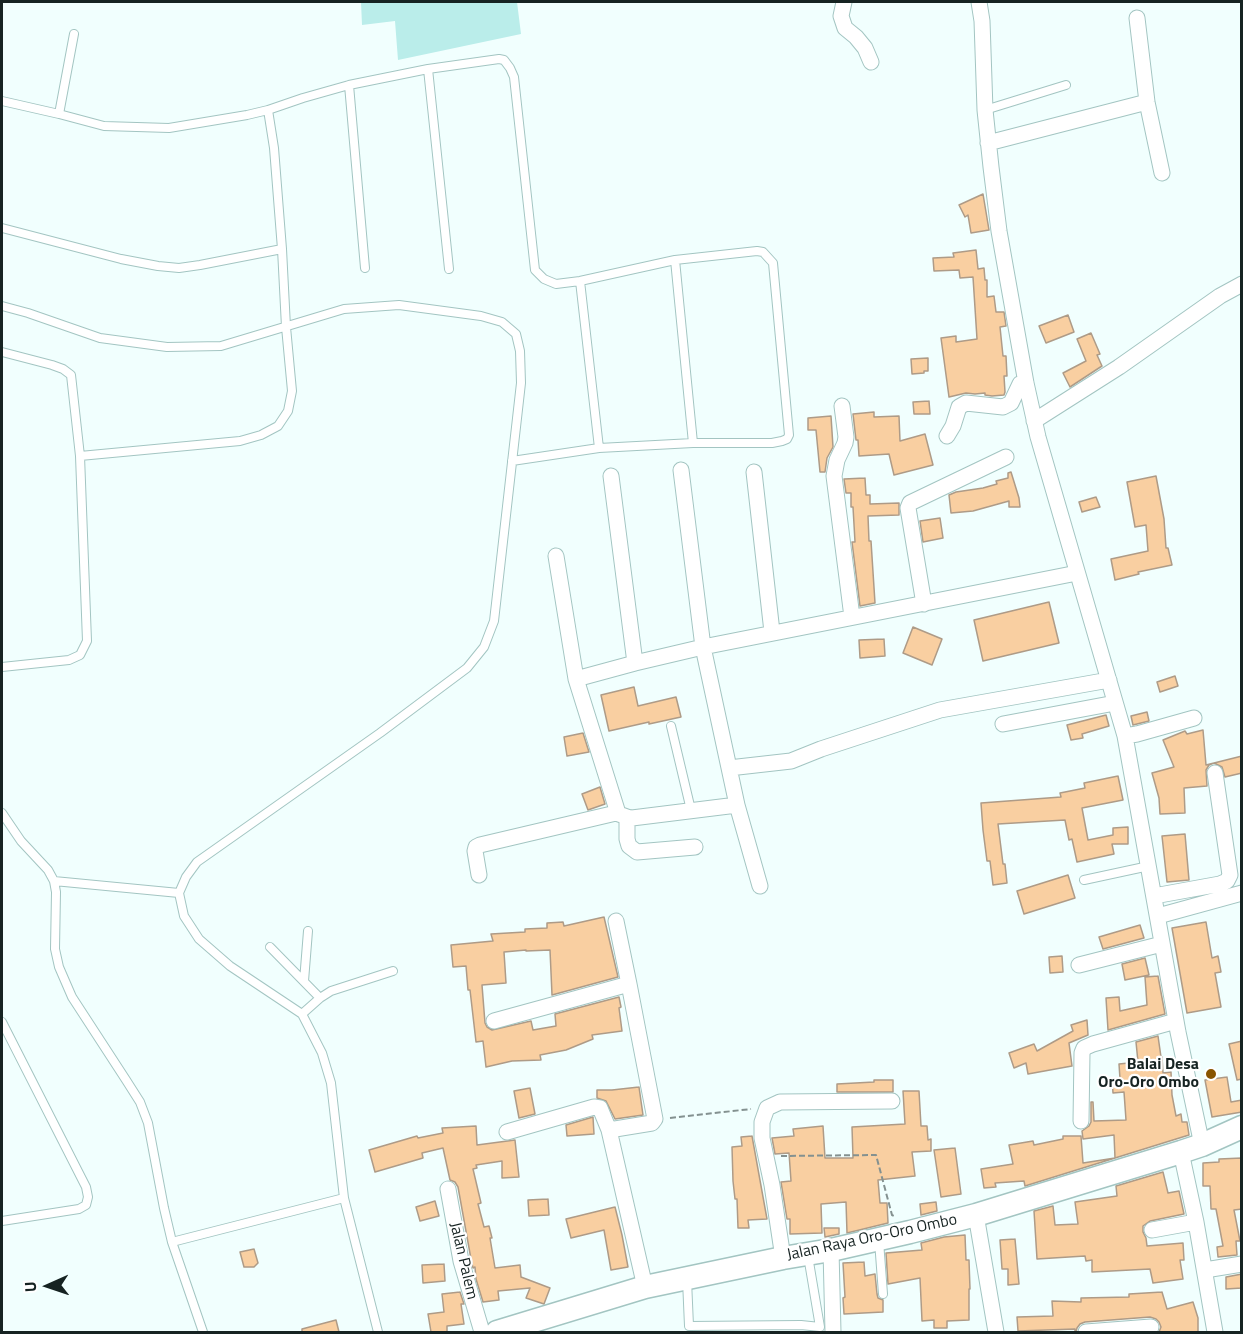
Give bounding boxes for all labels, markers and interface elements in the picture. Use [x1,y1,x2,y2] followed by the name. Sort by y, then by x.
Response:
[1098,1055,1199,1093] place label: Balai Desa Oro-Oro Ombo
[1204,1067,1218,1081] marker: Balai Desa Oro-Oro Ombo
[785,1211,959,1265] street label: Jalan Raya Oro-Oro Ombo
[445,1220,481,1302] street label: Jalan Palem
[18,1256,78,1316] north arrow
[18,1281,42,1293] text: U

